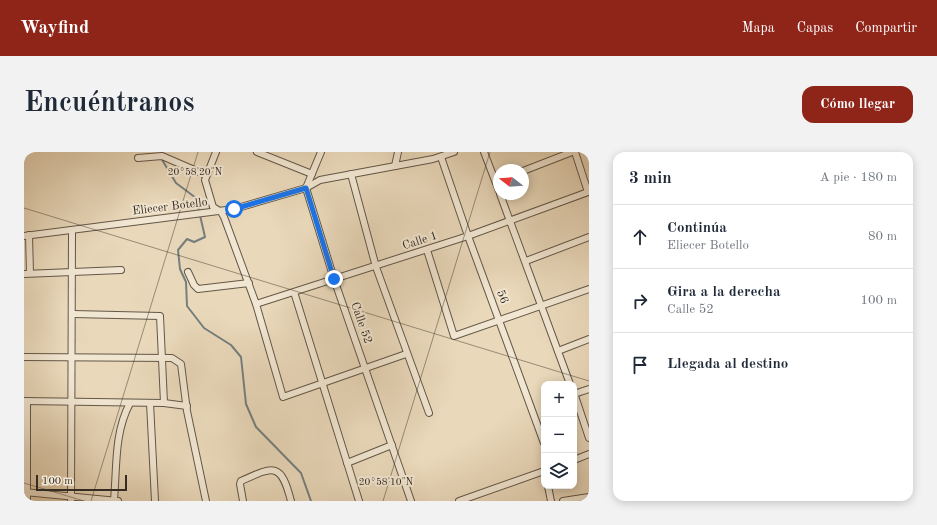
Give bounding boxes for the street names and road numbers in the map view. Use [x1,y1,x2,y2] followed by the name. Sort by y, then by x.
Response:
[132,196,208,218] street label: Eliecer Botello
[401,230,439,252] street label: Calle 1
[494,288,511,306] street label: 56
[348,300,375,345] street label: Calle 52

